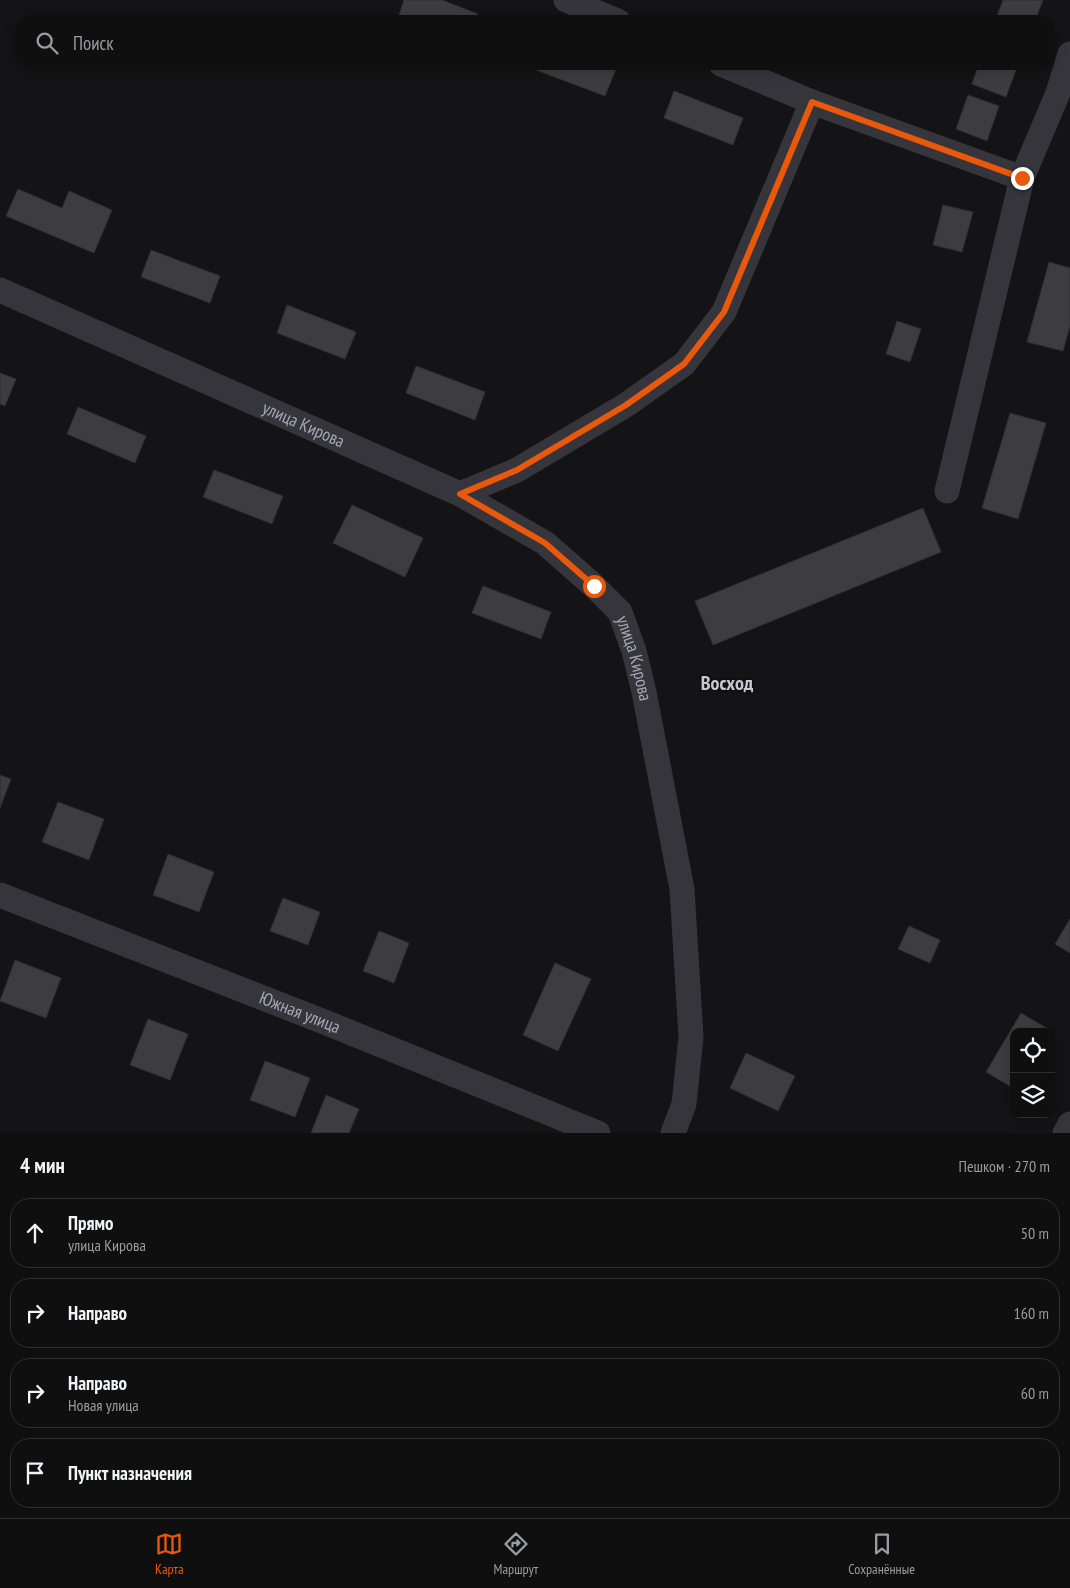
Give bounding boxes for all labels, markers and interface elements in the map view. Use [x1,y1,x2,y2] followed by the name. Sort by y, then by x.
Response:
[15,15,1055,70] search box
[33,29,61,57] icon: search
[73,31,114,55] text: Поиск
[1011,167,1034,190] route end
[259,396,348,452] street label: улица Кирова
[583,575,606,598] route start
[611,613,657,703] street label: улица Кирова
[701,670,754,696] district label: Восход
[256,986,344,1038] street label: Южная улица
[1010,1028,1055,1118] map controls
[1010,1028,1055,1073] button: locate
[1010,1073,1055,1118] button: layers
[20,1152,65,1179] text: 4 мин
[959,1156,1050,1176] text: Пешком · 270 m
[68,1211,113,1235] text: Прямо
[21,1219,49,1247] icon: ahead
[1021,1223,1049,1243] text: 50 m
[68,1235,146,1255] text: улица Кирова
[21,1299,49,1327] icon: right
[68,1301,127,1325] text: Направо
[1014,1303,1049,1323] text: 160 m
[68,1371,127,1395] text: Направо
[21,1379,49,1407] icon: right
[1021,1383,1049,1403] text: 60 m
[68,1395,139,1415] text: Новая улица
[21,1459,49,1487] icon: arrive
[68,1461,192,1485] text: Пункт назначения
[155,1530,184,1578] tab: Карта
[494,1530,538,1578] tab: Маршрут
[848,1530,915,1578] tab: Сохранённые

